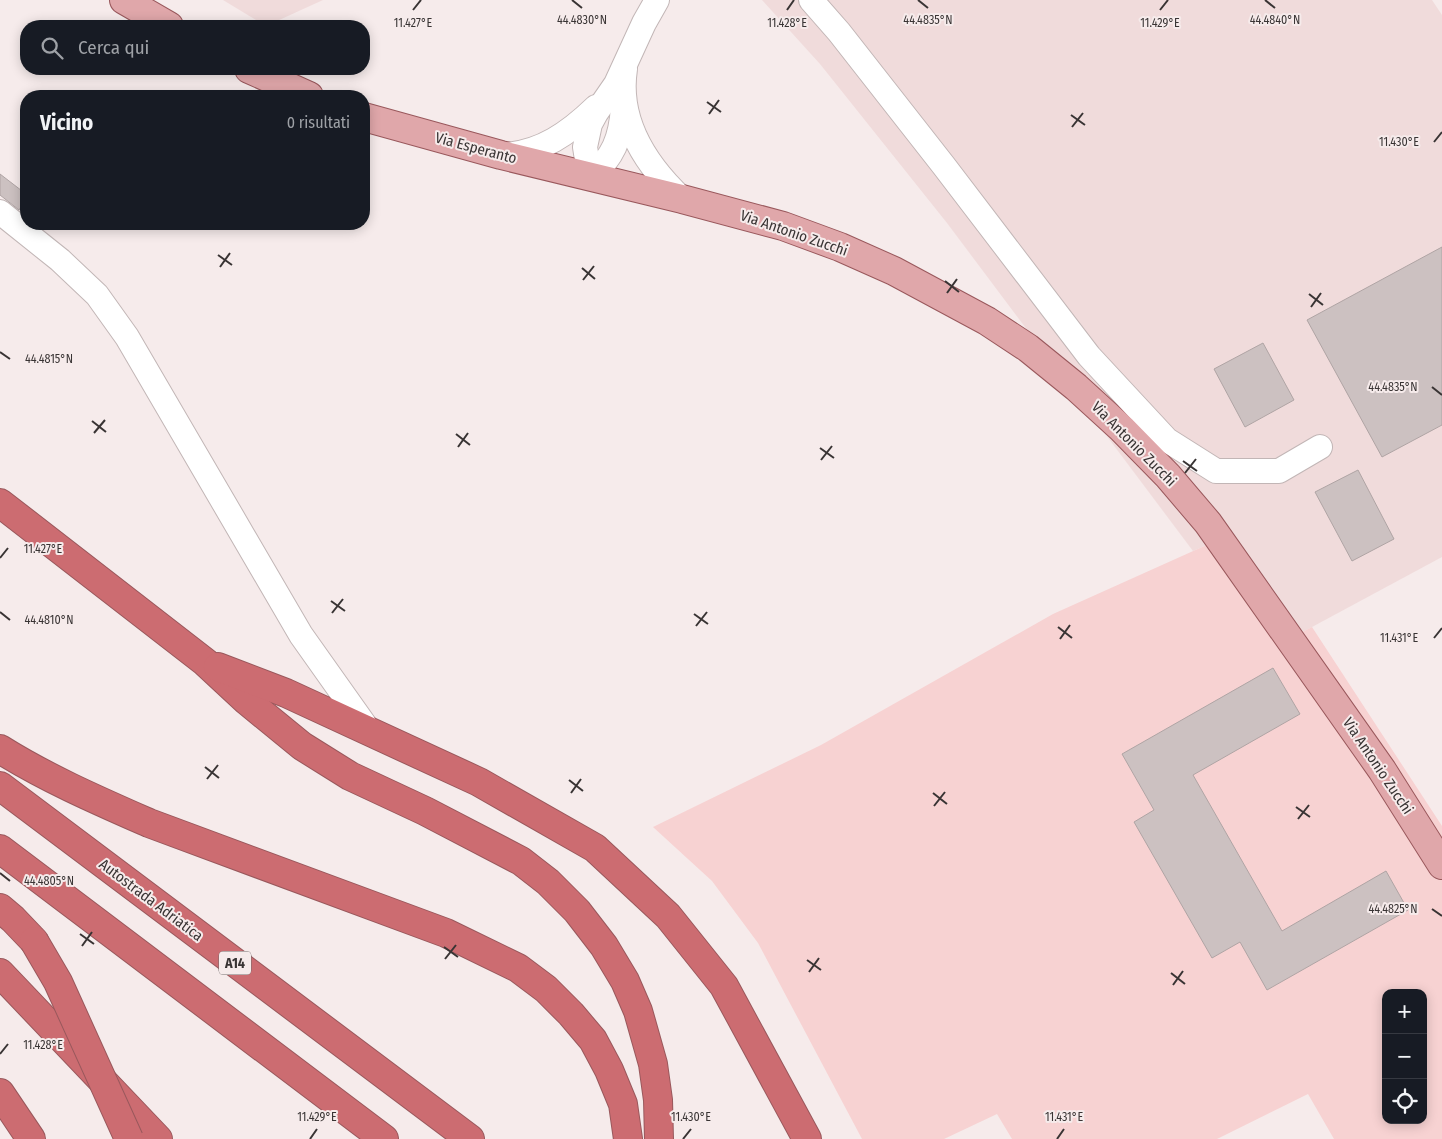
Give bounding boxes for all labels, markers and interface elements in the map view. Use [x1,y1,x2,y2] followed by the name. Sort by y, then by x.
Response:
[557,13,607,27] text: 44.4830°N
[903,13,953,27] text: 44.4835°N
[1250,13,1300,27] text: 44.4840°N
[394,16,433,30] text: 11.427°E
[767,16,807,30] text: 11.428°E
[1140,16,1180,30] text: 11.429°E
[20,20,370,75] search box
[38,34,66,62] icon: search
[78,36,149,59] text: Cerca qui
[40,110,93,136] text: Vicino
[287,113,350,132] text: 0 risultati
[433,128,519,168] street label: Via Esperanto
[1379,135,1419,149] text: 11.430°E
[738,206,850,260] street label: Via Antonio Zucchi
[25,352,73,366] text: 44.4815°N
[1368,380,1418,394] text: 44.4835°N
[1088,398,1180,490] street label: Via Antonio Zucchi
[24,542,63,556] text: 11.427°E
[24,613,74,627] text: 44.4810°N
[1380,631,1418,645] text: 11.431°E
[1339,714,1417,818] street label: Via Antonio Zucchi
[96,855,206,945] street label: Autostrada Adriatica
[24,874,74,888] text: 44.4805°N
[1368,902,1418,916] text: 44.4825°N
[219,951,251,974] road number: A14
[1382,989,1427,1124] map controls
[1382,989,1427,1034] button: +
[1382,1034,1427,1079] button: −
[23,1038,63,1052] text: 11.428°E
[1382,1079,1427,1124] button: locate
[297,1110,337,1124] text: 11.429°E
[671,1110,711,1124] text: 11.430°E
[1045,1110,1083,1124] text: 11.431°E

